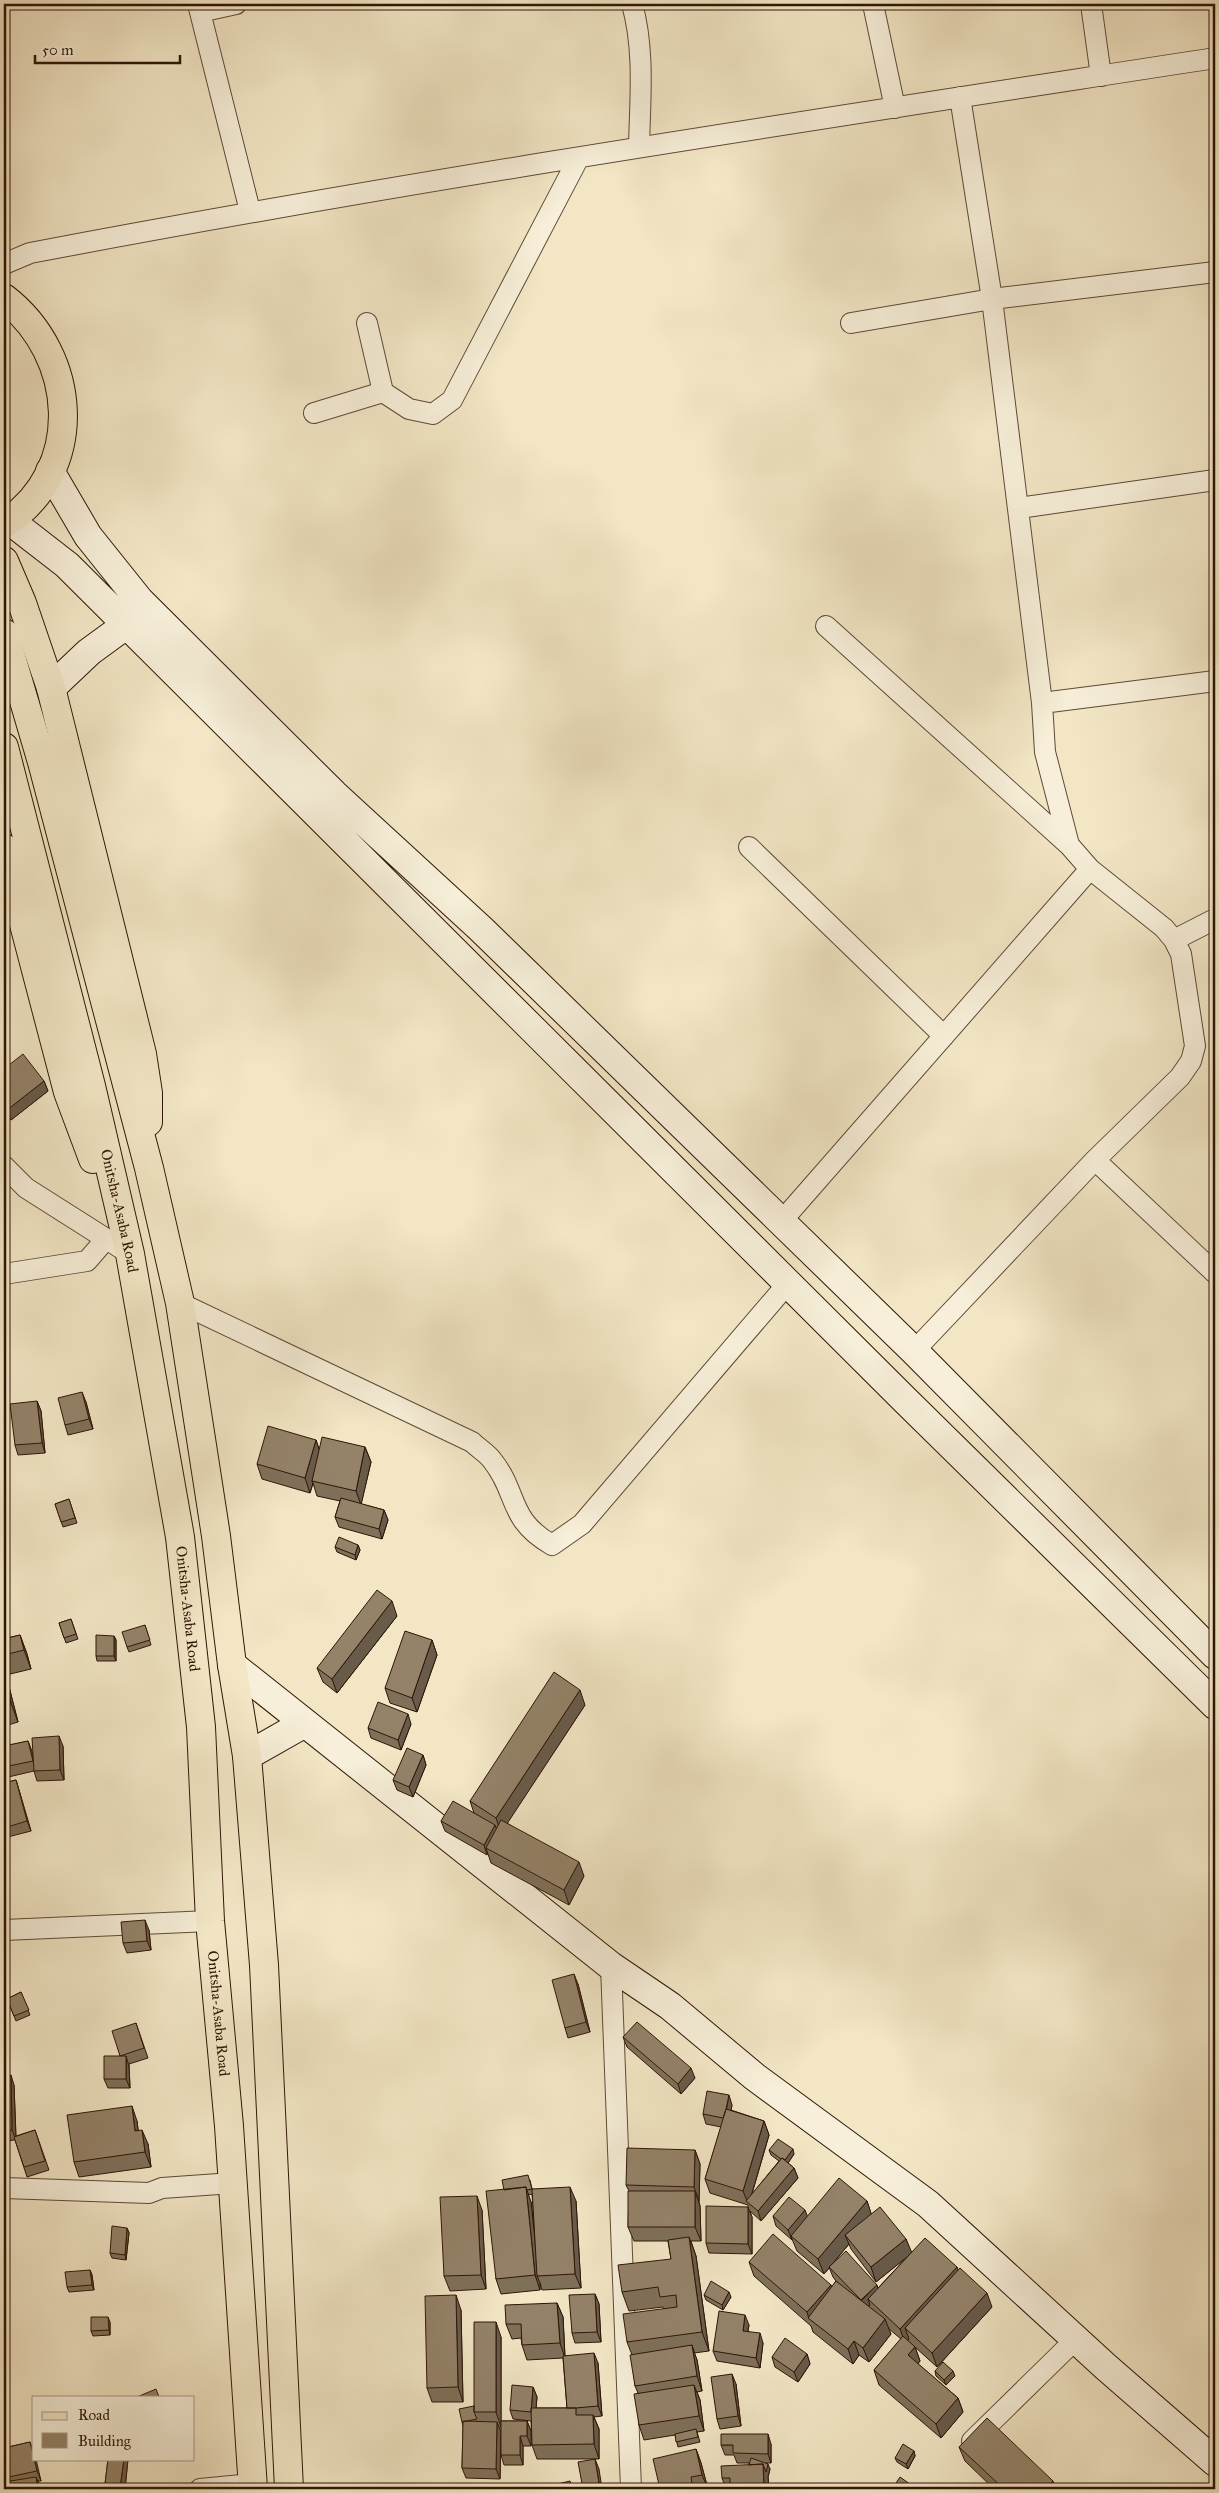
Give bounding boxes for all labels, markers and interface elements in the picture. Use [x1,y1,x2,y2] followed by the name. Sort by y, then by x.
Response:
[35,32,180,64] scale bar
[42,41,74,59] text: 50 m
[97,1147,142,1274] street label: Onitsha-Asaba Road
[172,1545,204,1673] street label: Onitsha-Asaba Road
[204,1950,233,2077] street label: Onitsha-Asaba Road
[32,2396,195,2460] legend
[78,2406,110,2424] text: Road
[78,2432,132,2450] text: Building

